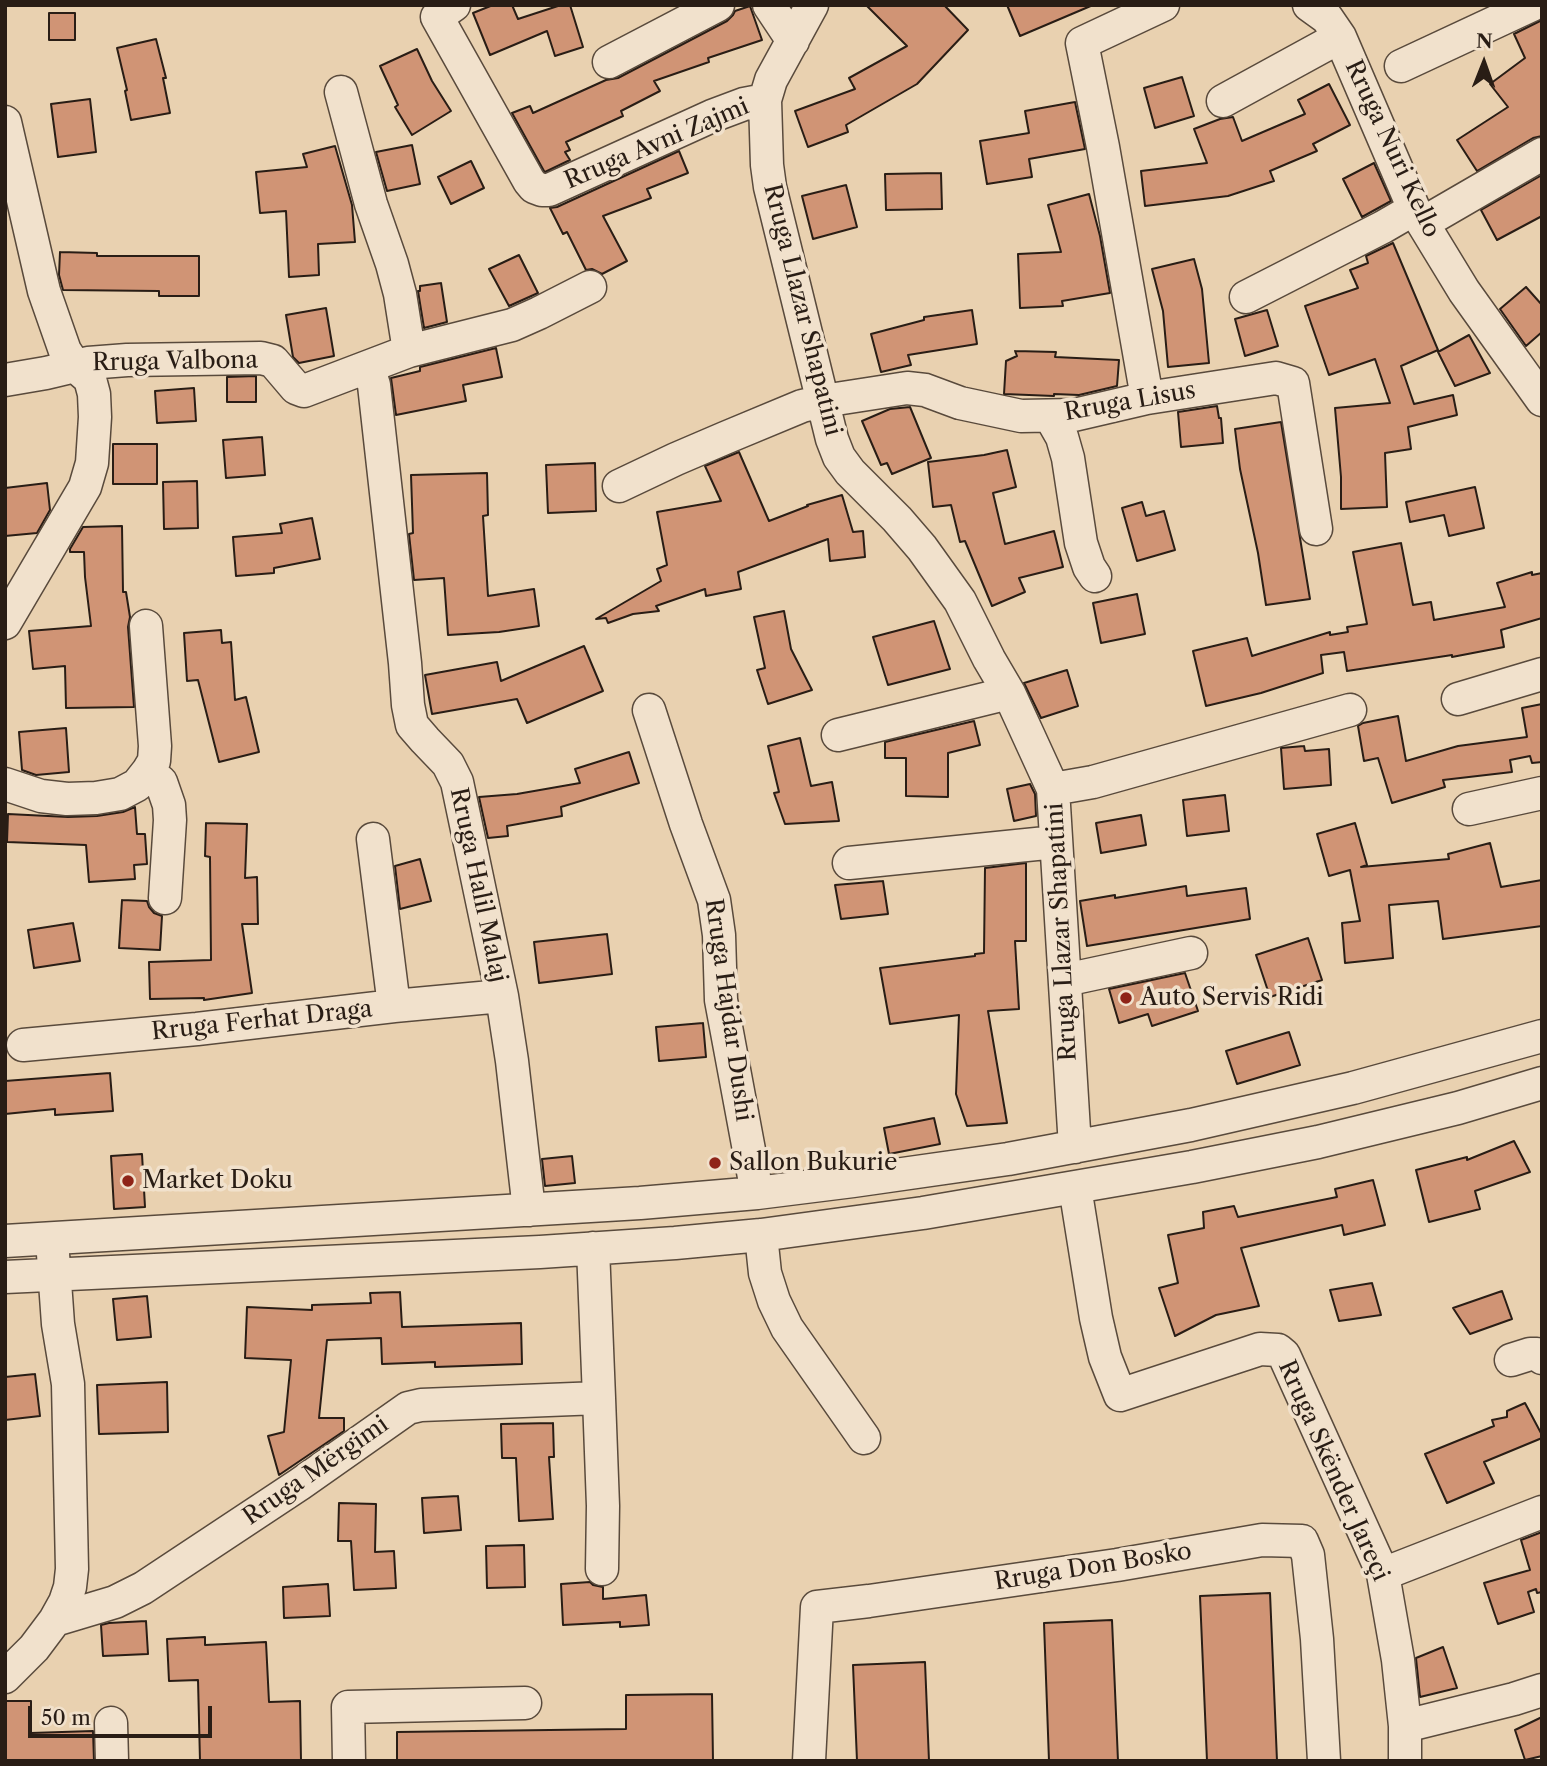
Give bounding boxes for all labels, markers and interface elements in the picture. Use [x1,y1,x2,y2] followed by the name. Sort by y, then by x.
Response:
[1449,28,1519,98] north arrow
[1476,30,1493,53] text: N
[1338,56,1446,242] street label: Rruga Nuri Kello
[561,92,753,196] street label: Rruga Avni Zajmi
[757,181,847,439] street label: Rruga Llazar Shapatini
[92,346,258,378] street label: Rruga Valbona
[1062,376,1198,428] street label: Rruga Lisus
[443,785,513,985] street label: Rruga Halil Malaj
[1041,802,1083,1062] street label: Rruga Llazar Shapatini
[698,897,758,1123] street label: Rruga Hajdar Dushi
[1140,984,1324,1012] place label: Auto Servis Ridi
[1118,990,1134,1006] marker: Auto Servis Ridi
[150,995,374,1047] street label: Rruga Ferhat Draga
[729,1149,897,1177] place label: Sallon Bukurie
[707,1155,723,1171] marker: Sallon Bukurie
[142,1167,293,1195] place label: Market Doku
[120,1173,136,1189] marker: Market Doku
[1271,1356,1395,1586] street label: Rruga Skënder Jareçi
[238,1410,394,1532] street label: Rruga Mërgimi
[992,1537,1194,1597] street label: Rruga Don Bosko
[32,1692,215,1736] scale bar
[41,1705,91,1730] text: 50 m

